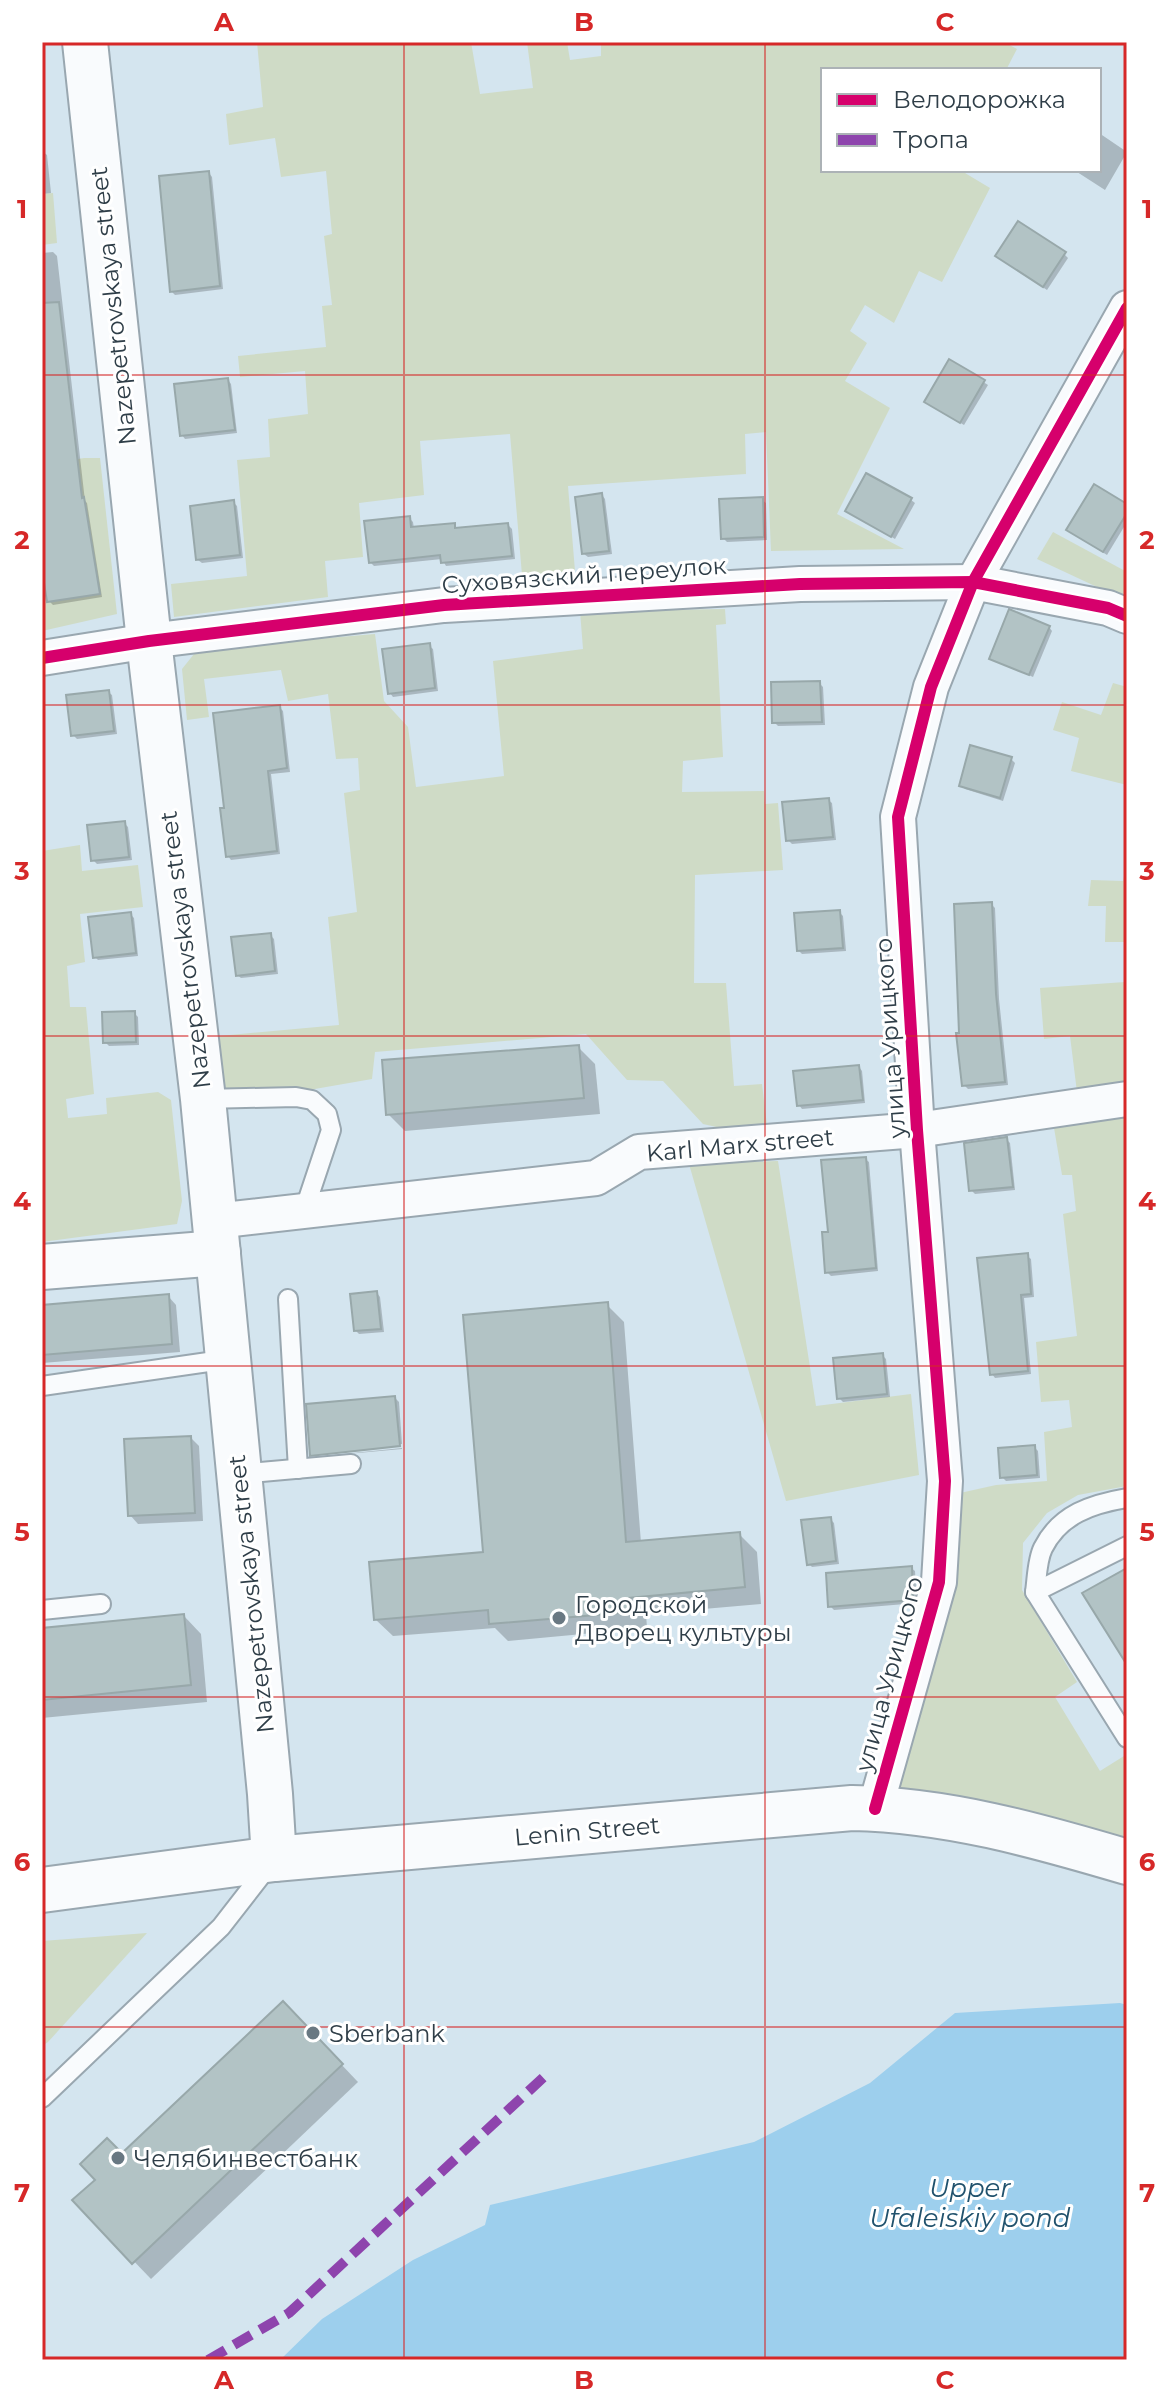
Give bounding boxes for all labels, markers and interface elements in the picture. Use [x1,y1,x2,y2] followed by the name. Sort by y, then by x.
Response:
[213,6,235,38] text: A
[574,6,594,38] text: B
[936,6,955,38] text: C
[821,68,1101,172] legend
[893,85,1066,114] text: Велодорожка
[893,125,969,154] text: Тропа
[84,165,142,447] street label: Nazepetrovskaya street
[17,193,27,225] text: 1
[1142,193,1152,225] text: 1
[14,524,30,556] text: 2
[1139,524,1155,556] text: 2
[441,551,727,599] street label: Суховязский переулок
[154,809,216,1091] street label: Nazepetrovskaya street
[13,855,30,887] text: 3
[1138,855,1155,887] text: 3
[869,937,912,1140] street label: улица Урицкого
[645,1122,835,1168] street label: Karl Marx street
[13,1185,31,1217] text: 4
[1138,1185,1156,1217] text: 4
[222,1453,280,1735] street label: Nazepetrovskaya street
[14,1516,30,1548] text: 5
[1139,1516,1155,1548] text: 5
[849,1573,929,1776] street label: улица Урицкого
[575,1590,792,1647] place label: Городской Дворец культуры
[550,1609,568,1627] marker: Городской Дворец культуры
[513,1810,661,1852] street label: Lenin Street
[14,1846,31,1878] text: 6
[1139,1846,1156,1878] text: 6
[329,2019,446,2048] place label: Sberbank
[304,2024,322,2042] marker: Sberbank
[134,2144,358,2173] place label: Челябинвестбанк
[109,2149,127,2167] marker: Челябинвестбанк
[870,2172,1071,2234] water label: Upper Ufaleiskiy pond
[14,2177,30,2209] text: 7
[1139,2177,1155,2209] text: 7
[213,2364,235,2396] text: A
[574,2364,594,2396] text: B
[936,2364,955,2396] text: C

